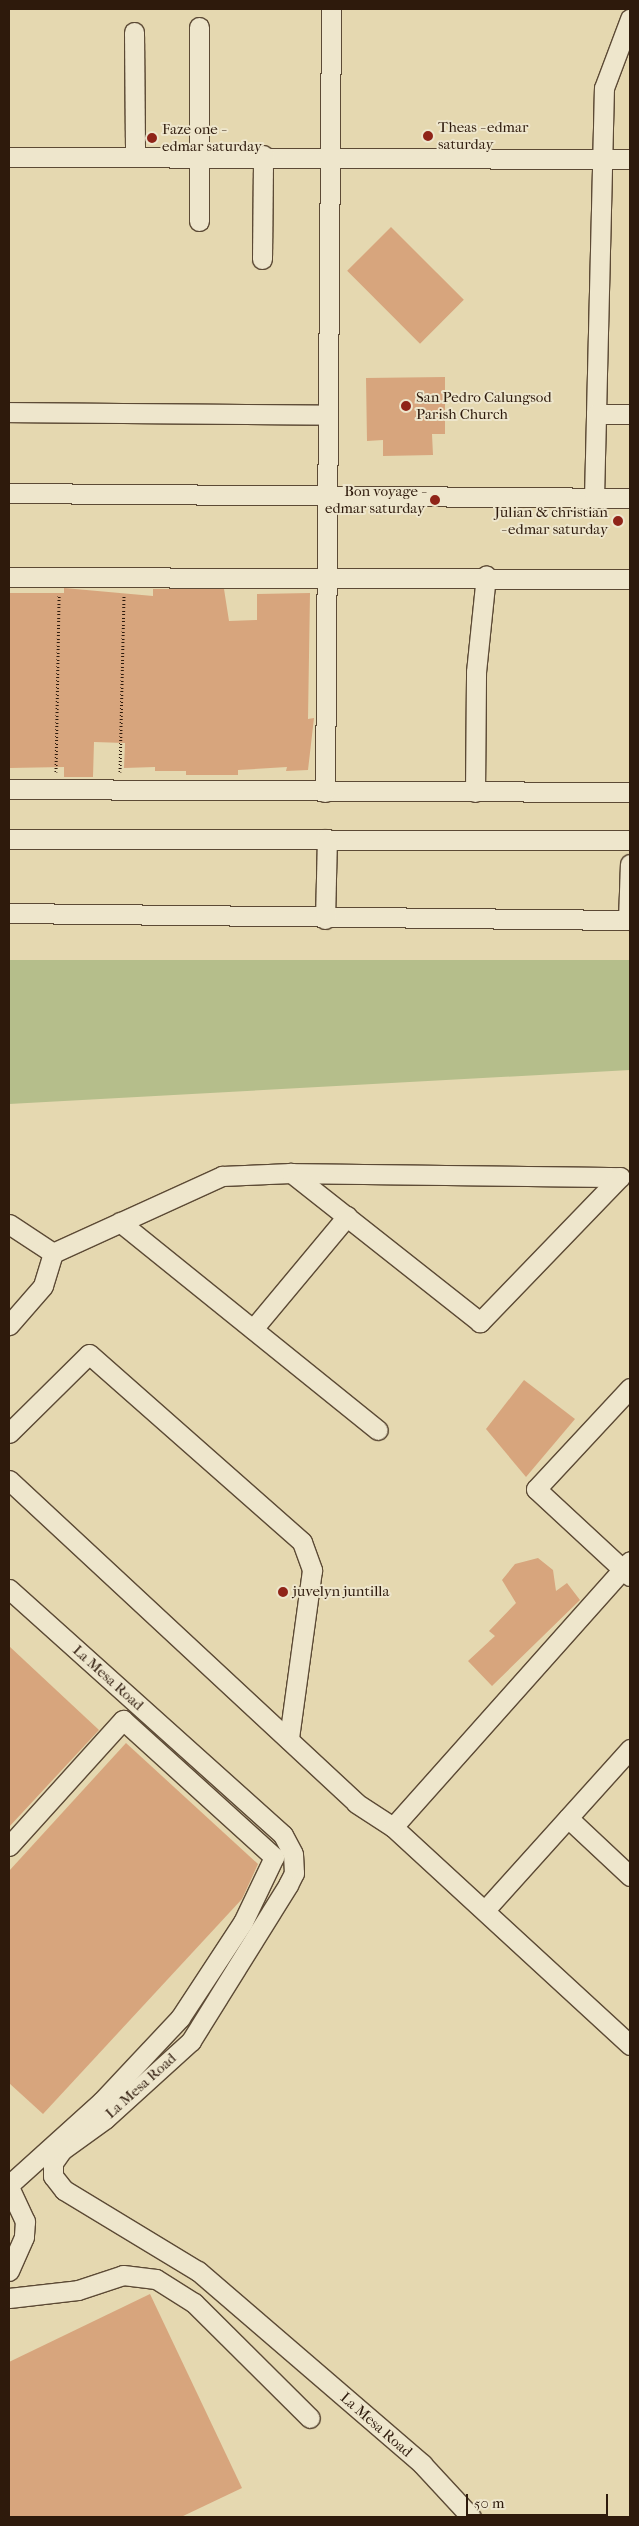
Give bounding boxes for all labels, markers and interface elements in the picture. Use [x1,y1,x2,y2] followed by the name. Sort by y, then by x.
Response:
[438,118,528,153] place label: Theas - edmar saturday
[162,120,262,155] place label: Faze one - edmar saturday
[422,130,434,142] marker: Theas - edmar saturday
[146,132,158,144] marker: Faze one - edmar saturday
[416,388,552,423] place label: San Pedro Calungsod Parish Church
[400,400,412,412] marker: San Pedro Calungsod Parish Church
[325,482,425,517] place label: Bon voyage - edmar saturday
[429,494,441,506] marker: Bon voyage - edmar saturday
[494,503,608,538] place label: Julian & christian - edmar saturday
[612,515,624,527] marker: Julian & christian - edmar saturday
[293,1583,389,1601] place label: juvelyn juntilla
[277,1586,289,1598] marker: juvelyn juntilla
[69,1641,147,1715] street label: La Mesa Road
[102,2049,180,2123] street label: La Mesa Road
[336,2389,416,2461] street label: La Mesa Road
[469,2484,612,2516] scale bar
[474,2494,504,2512] text: 50 m

